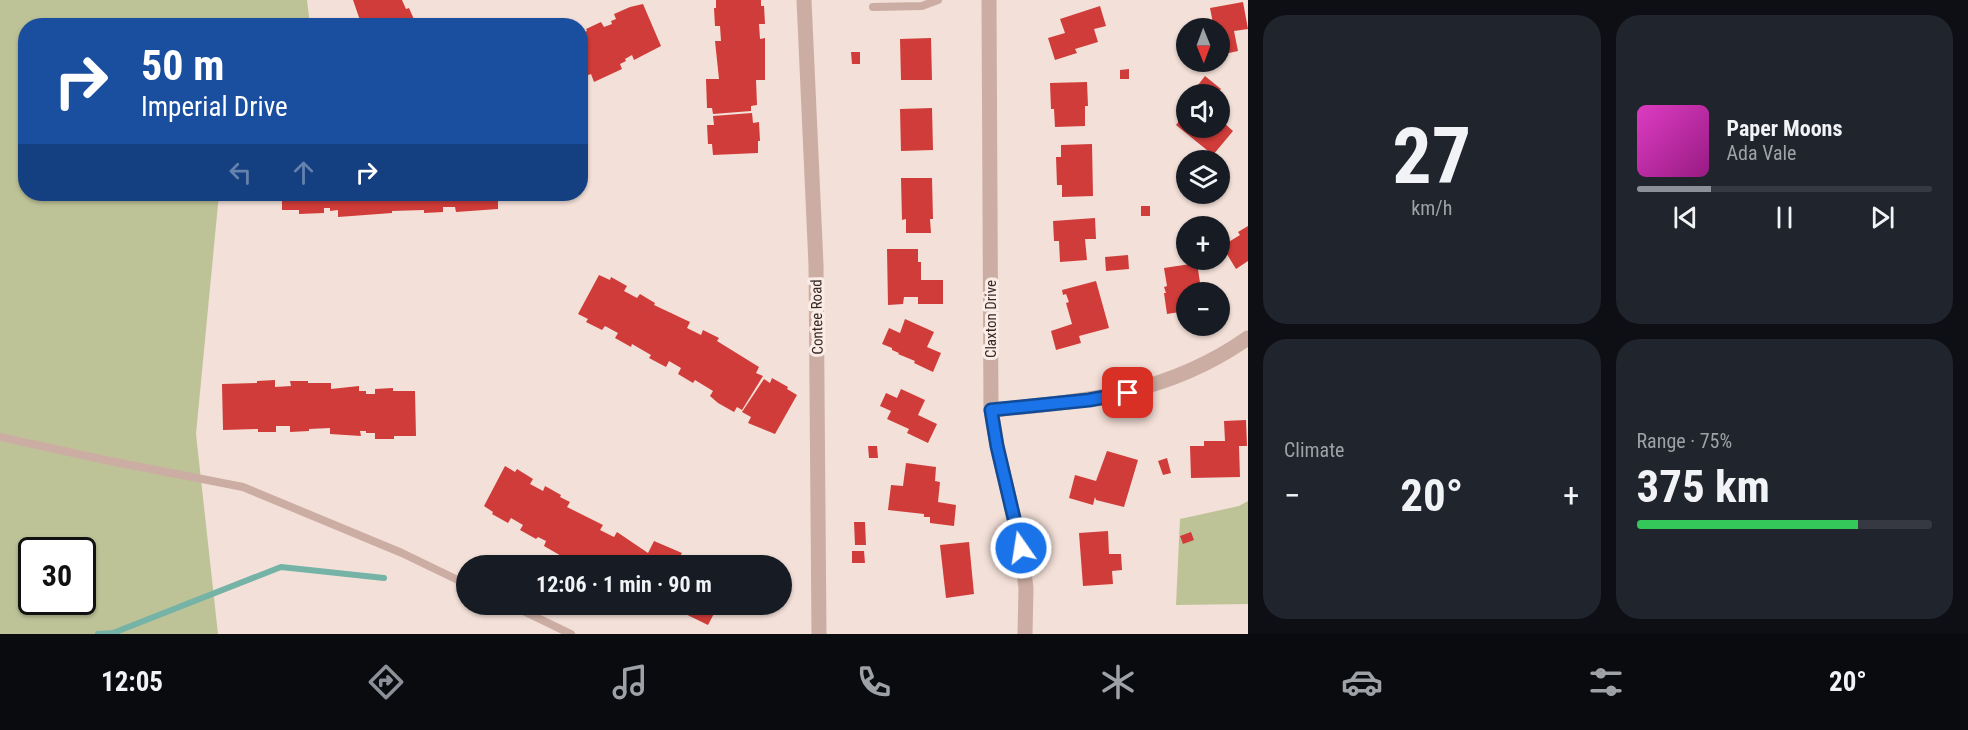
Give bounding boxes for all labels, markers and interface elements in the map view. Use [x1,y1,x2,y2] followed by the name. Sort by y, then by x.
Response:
[1176,18,1230,72] north arrow
[1176,18,1230,336] map controls
[141,41,224,90] text: 50 m
[42,42,120,120] icon: right
[1176,84,1230,138] button: sound
[141,91,288,123] text: Imperial Drive
[1392,111,1471,202] text: 27
[1727,116,1842,141] text: Paper Moons
[1727,141,1796,165] text: Ada Vale
[1176,150,1230,204] button: layers
[224,156,257,189] icon: left
[287,156,320,189] icon: ahead
[350,156,383,189] icon: right
[1411,196,1452,220] text: km/h
[1669,201,1702,234] icon: previous
[1768,201,1801,234] icon: pause
[1866,201,1899,234] icon: next
[1176,216,1230,270] button: +
[807,279,827,355] street label: Contee Road
[982,280,1000,358] street label: Claxton Drive
[1176,282,1230,336] button: −
[1102,367,1153,418] pin
[1111,376,1144,409] icon: arrive
[1637,429,1732,453] text: Range · 75%
[1284,438,1344,462] text: Climate
[1637,460,1770,513] text: 375 km
[1400,469,1463,522] text: 20°
[1284,476,1301,515] text: −
[1563,476,1579,515] text: +
[989,516,1053,580] position arrow
[18,537,96,615] speed limit sign: 30
[536,572,712,597] text: 12:06 · 1 min · 90 m
[365,661,407,703] icon: directions
[609,661,651,703] icon: music
[853,661,895,703] icon: phone
[1097,661,1139,703] icon: climate
[1341,661,1383,703] icon: car
[1585,661,1627,703] icon: filters
[101,666,163,698] text: 12:05
[1829,666,1867,698] text: 20°

